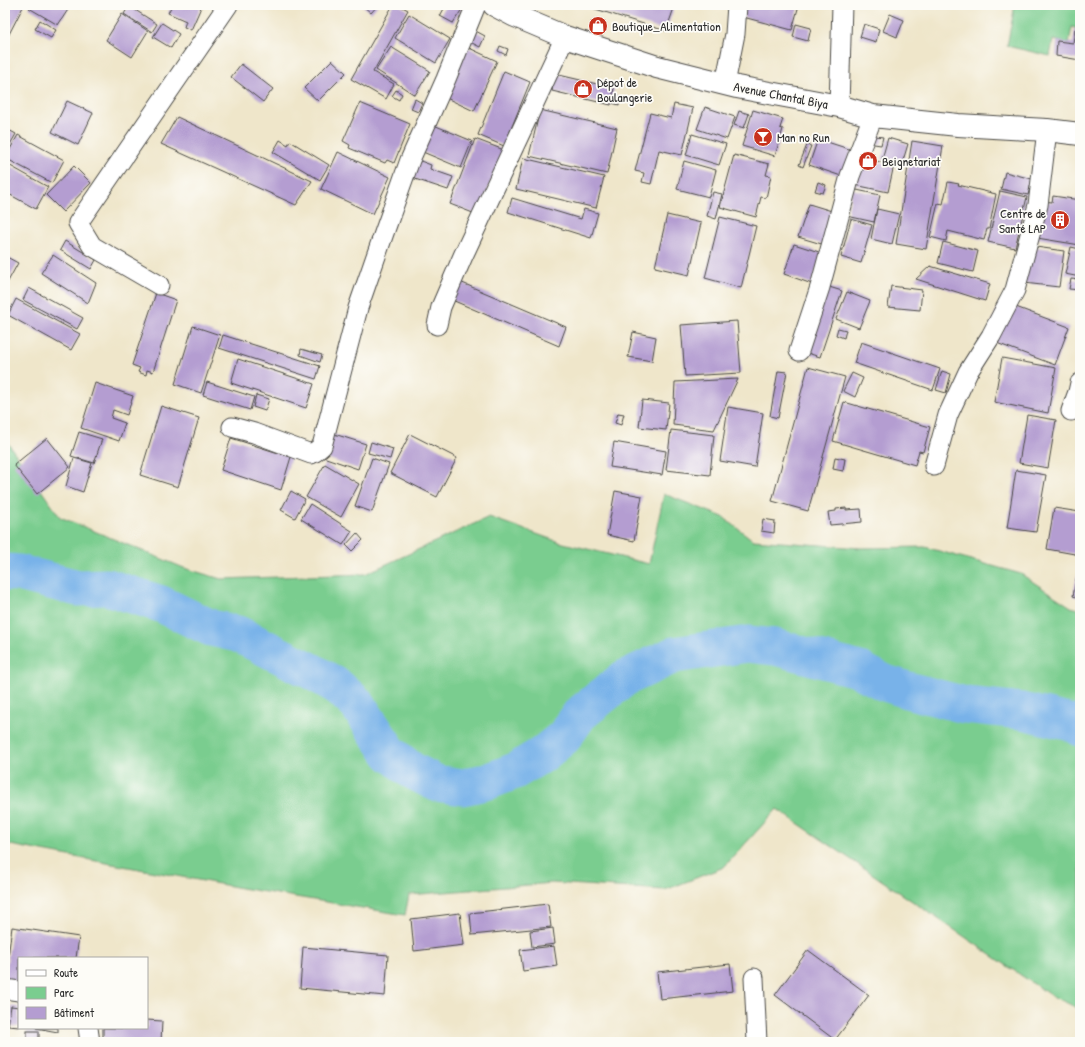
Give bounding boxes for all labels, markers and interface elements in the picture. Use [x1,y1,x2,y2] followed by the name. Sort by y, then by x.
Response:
[587,15,609,37] shop icon: Boutique_Alimentation
[612,17,721,35] place label: Boutique_Alimentation
[597,73,653,106] place label: Dépot de Boulangerie
[732,77,830,113] street label: Avenue Chantal Biya
[572,78,594,100] shop icon: Dépot de Boulangerie
[752,126,774,148] bar icon: Man no Run
[777,128,830,146] place label: Man no Run
[857,150,879,172] shop icon: Beignetariat
[882,152,941,170] place label: Beignetariat
[999,204,1046,237] place label: Centre de Santé LAP
[1049,209,1071,231] building icon: Centre de Santé LAP
[18,957,148,1029] legend
[54,964,78,981] text: Route
[54,984,74,1001] text: Parc
[54,1004,95,1021] text: Bâtiment

